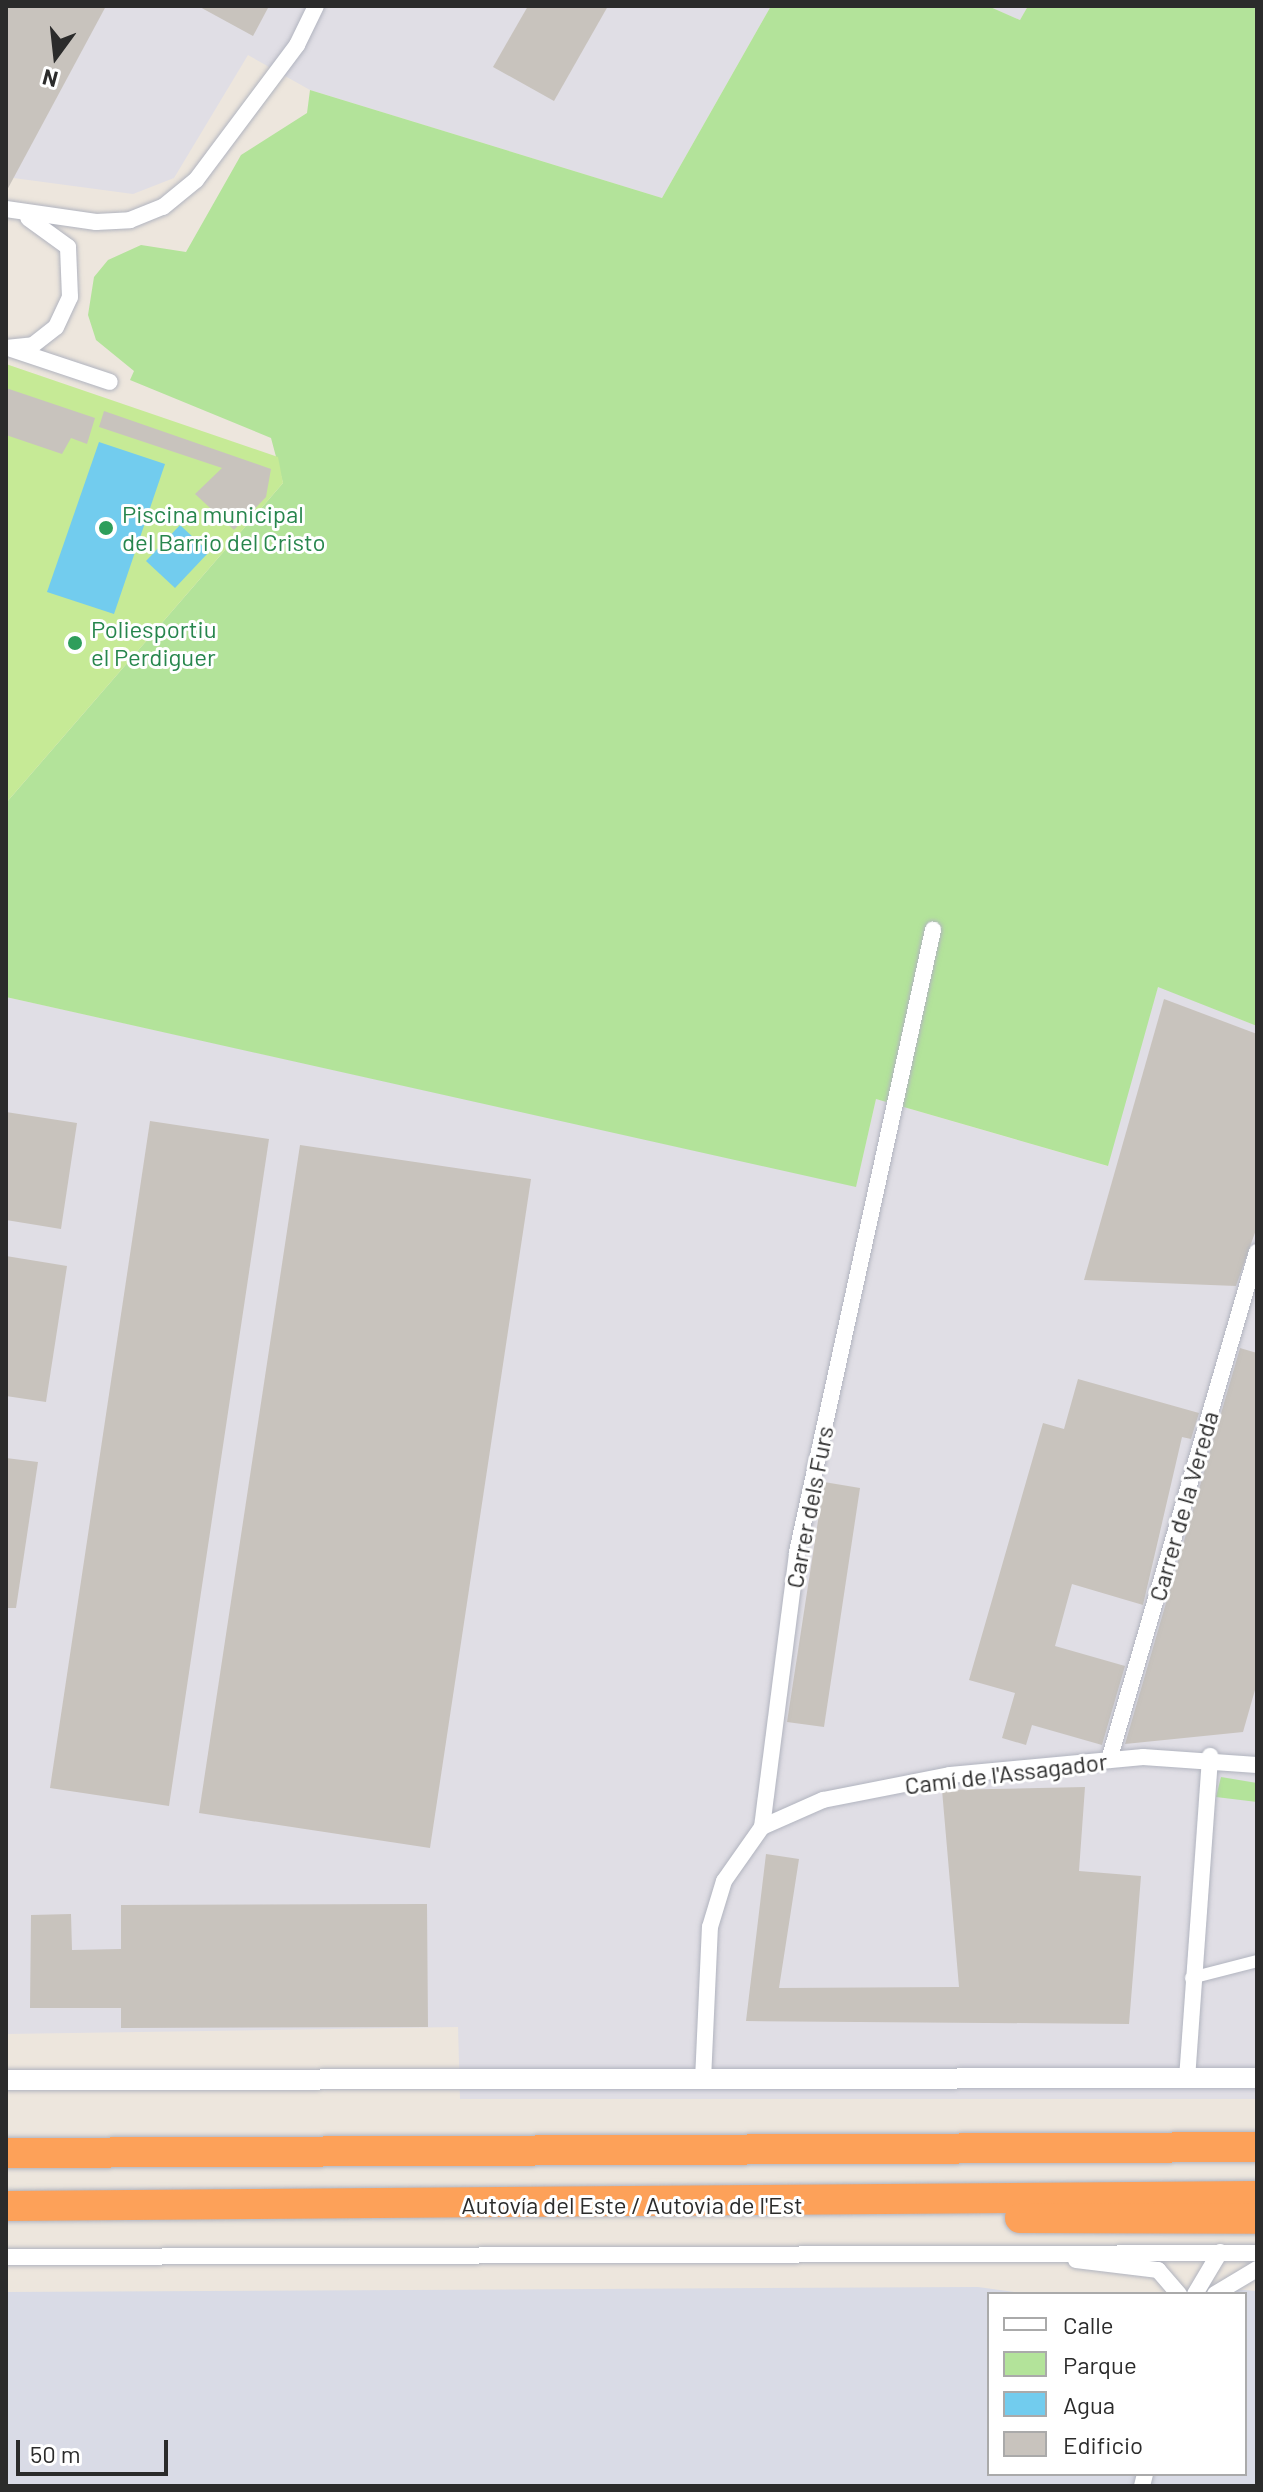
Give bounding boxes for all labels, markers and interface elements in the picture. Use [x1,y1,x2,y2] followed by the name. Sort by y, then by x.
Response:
[16,16,96,96] north arrow
[39,65,60,94] text: N
[122,500,325,556] place label: Piscina municipal del Barrio del Cristo
[97,519,115,537] marker: Piscina municipal del Barrio del Cristo
[91,615,217,671] place label: Poliesportiu el Perdiguer
[66,634,84,652] marker: Poliesportiu el Perdiguer
[1142,1408,1224,1604] street label: Carrer de la Vereda
[779,1424,839,1590] street label: Carrer dels Furs
[903,1746,1109,1800] street label: Camí de l'Assagador
[461,2191,803,2219] street label: Autovía del Este / Autovia de l'Est
[987,2292,1247,2476] legend
[1063,2310,1114,2339] text: Calle
[1063,2350,1137,2379] text: Parque
[1063,2390,1115,2419] text: Agua
[20,2424,172,2474] scale bar
[1063,2430,1143,2459] text: Edificio
[30,2439,81,2468] text: 50 m

